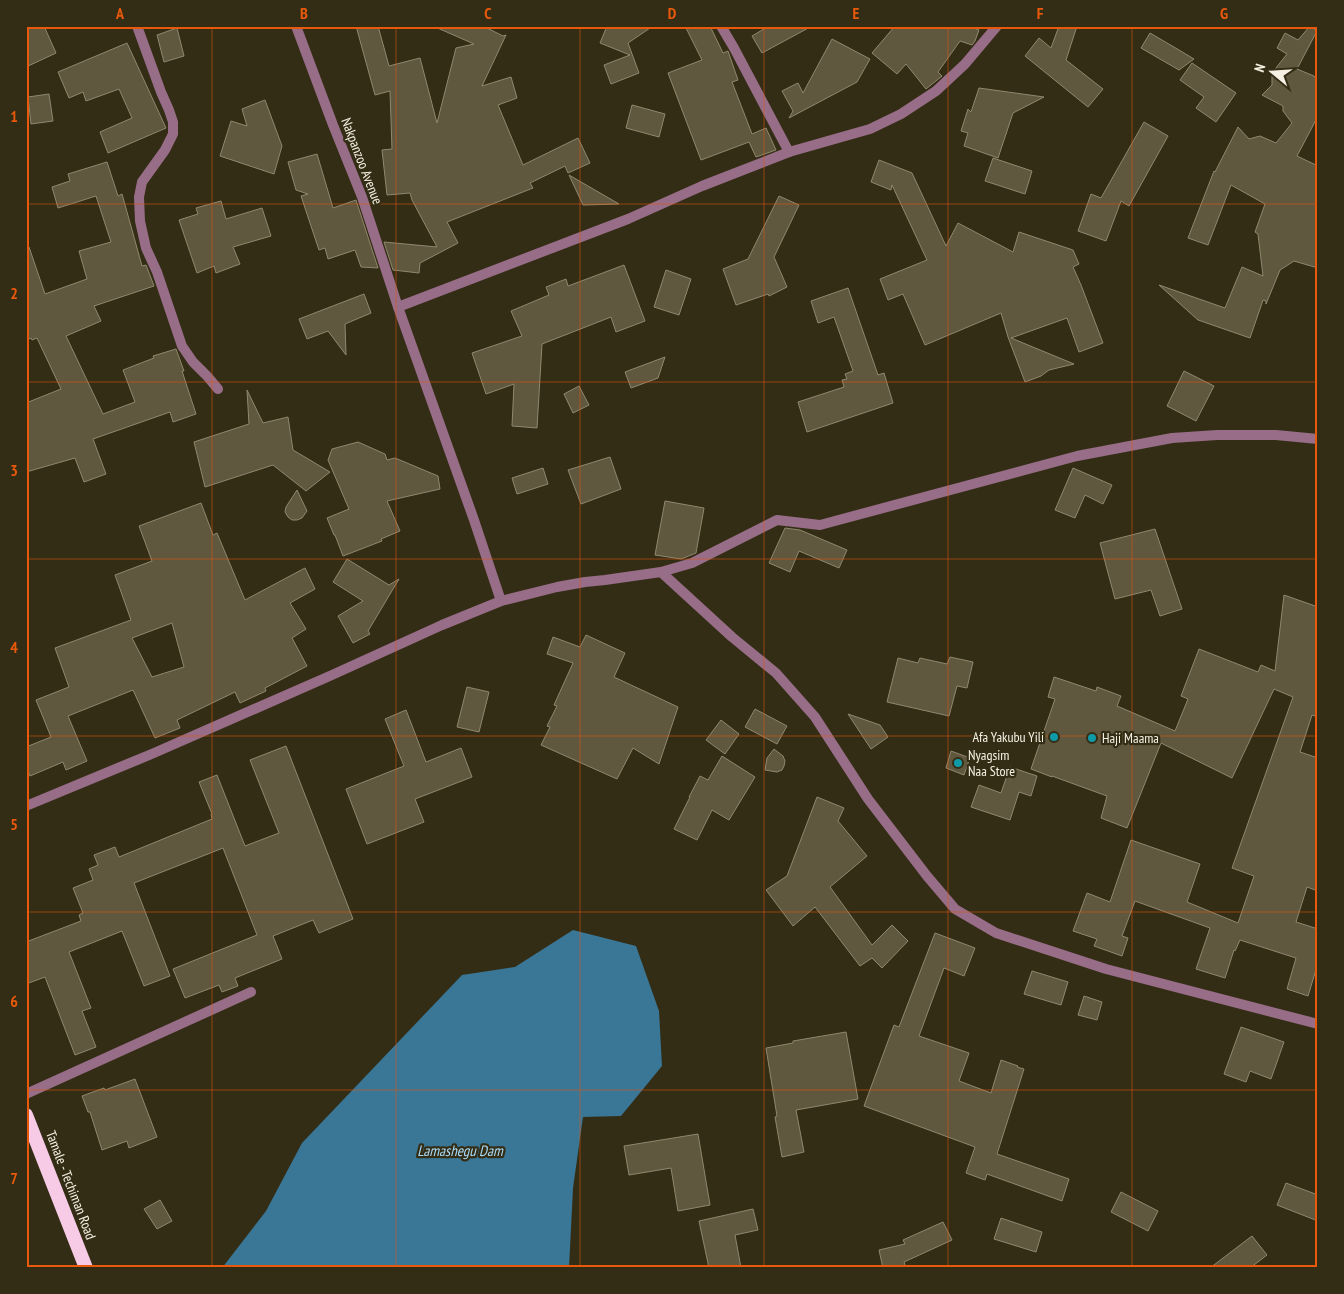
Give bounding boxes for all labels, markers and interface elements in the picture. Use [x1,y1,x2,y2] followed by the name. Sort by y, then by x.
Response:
[115,3,125,23] text: A
[300,3,308,23] text: B
[484,3,492,23] text: C
[668,3,677,23] text: D
[853,3,860,23] text: E
[1037,3,1044,23] text: F
[1220,3,1228,23] text: G
[1246,48,1296,98] north arrow
[1250,62,1269,74] text: N
[10,106,18,126] text: 1
[337,115,387,207] street label: Nakpanzoo Avenue
[10,283,18,303] text: 2
[10,460,18,480] text: 3
[10,637,18,657] text: 4
[972,728,1044,746] place label: Afa Yakubu Yili
[1102,729,1159,747] place label: Haji Maama
[1048,731,1060,743] marker: Afa Yakubu Yili
[1086,732,1098,744] marker: Haji Maama
[968,746,1015,780] place label: Nyagsim Naa Store
[952,757,964,769] marker: Nyagsim Naa Store
[10,814,18,834] text: 5
[10,991,18,1011] text: 6
[42,1128,100,1242] street label: Tamale - Techiman Road
[417,1141,504,1160] water label: Lamashegu Dam
[10,1168,18,1188] text: 7

